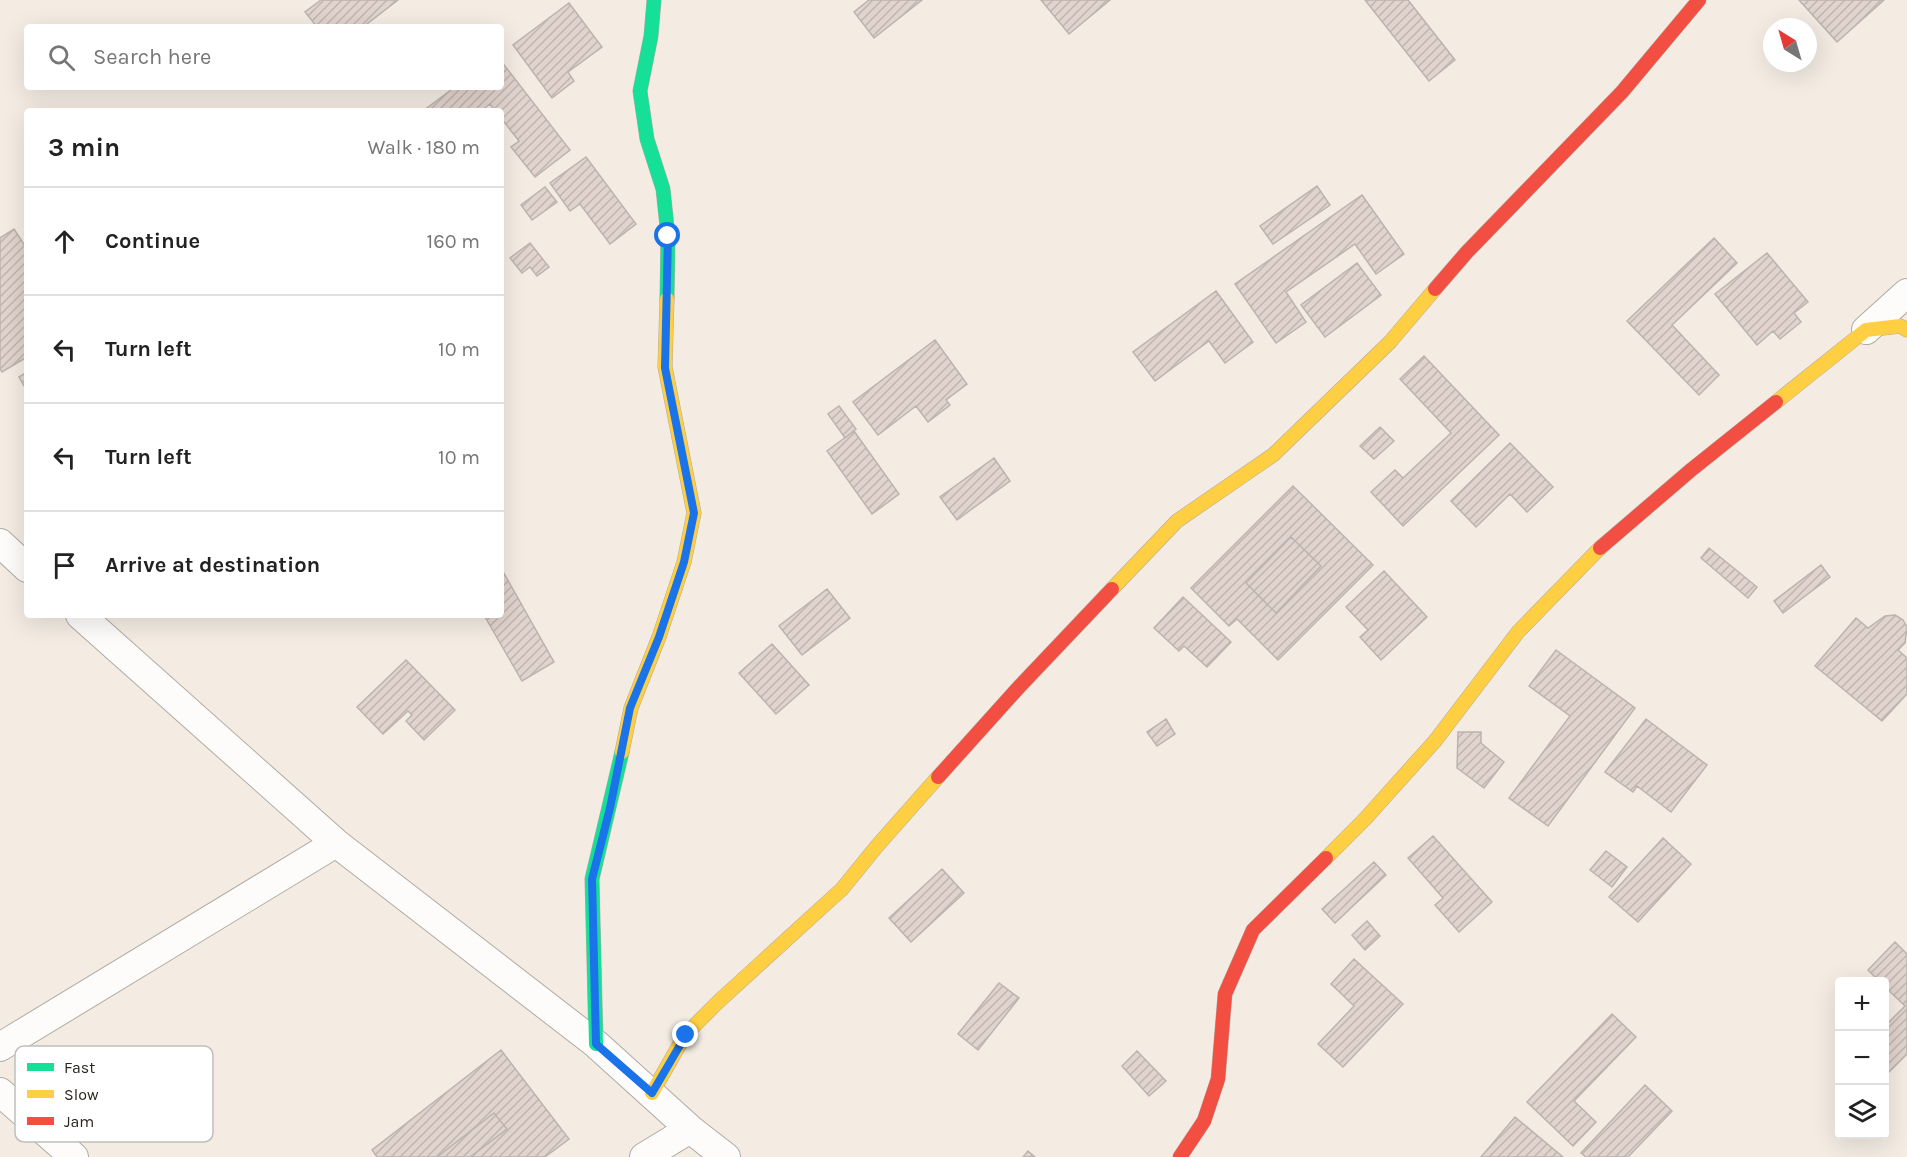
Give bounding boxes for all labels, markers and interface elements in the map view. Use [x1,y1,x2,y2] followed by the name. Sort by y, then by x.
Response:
[1763,18,1817,72] north arrow
[24,24,504,90] search box
[45,41,78,74] icon: search
[93,44,211,70] text: Search here
[48,132,120,163] text: 3 min
[368,136,480,159] text: Walk · 180 m
[654,222,680,248] route start
[48,225,81,258] icon: ahead
[105,228,200,254] text: Continue
[427,230,480,253] text: 160 m
[48,333,81,366] icon: left
[105,336,192,362] text: Turn left
[438,338,480,361] text: 10 m
[48,441,81,474] icon: left
[105,444,192,470] text: Turn left
[438,446,480,469] text: 10 m
[48,549,81,582] icon: arrive
[105,552,320,578] text: Arrive at destination
[1835,977,1889,1139] map controls
[1835,977,1889,1031] button: +
[672,1021,698,1047] route end
[1835,1031,1889,1085] button: −
[15,1046,213,1142] legend
[64,1058,95,1077] text: Fast
[64,1085,99,1104] text: Slow
[1835,1085,1889,1139] button: layers
[64,1112,94,1131] text: Jam

